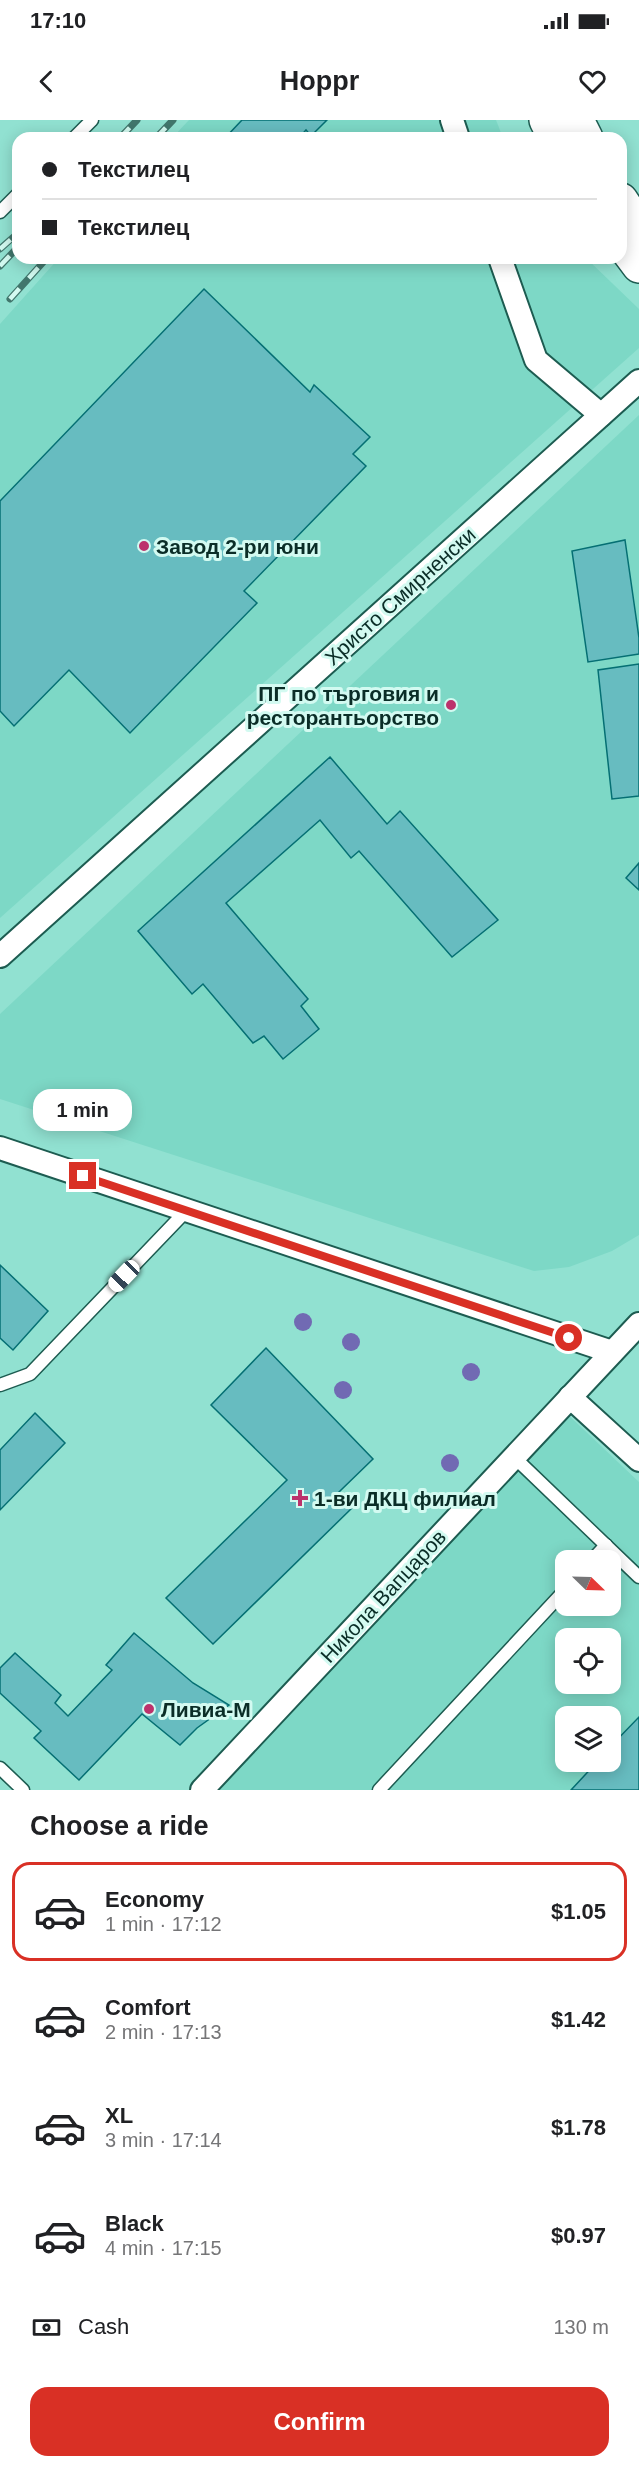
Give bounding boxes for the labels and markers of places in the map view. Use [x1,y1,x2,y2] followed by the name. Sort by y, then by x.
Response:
[156,535,319,558] place label: Завод 2-ри юни
[137,539,151,553] marker: Завод 2-ри юни
[247,682,439,729] place label: ПГ по търговия и ресторантьорство
[444,698,458,712] marker: ПГ по търговия и ресторантьорство
[314,1487,496,1510] place label: 1-ви ДКЦ филиал
[291,1489,309,1507] marker: 1-ви ДКЦ филиал
[161,1698,251,1721] place label: Ливиа-М
[142,1702,156,1716] marker: Ливиа-М

